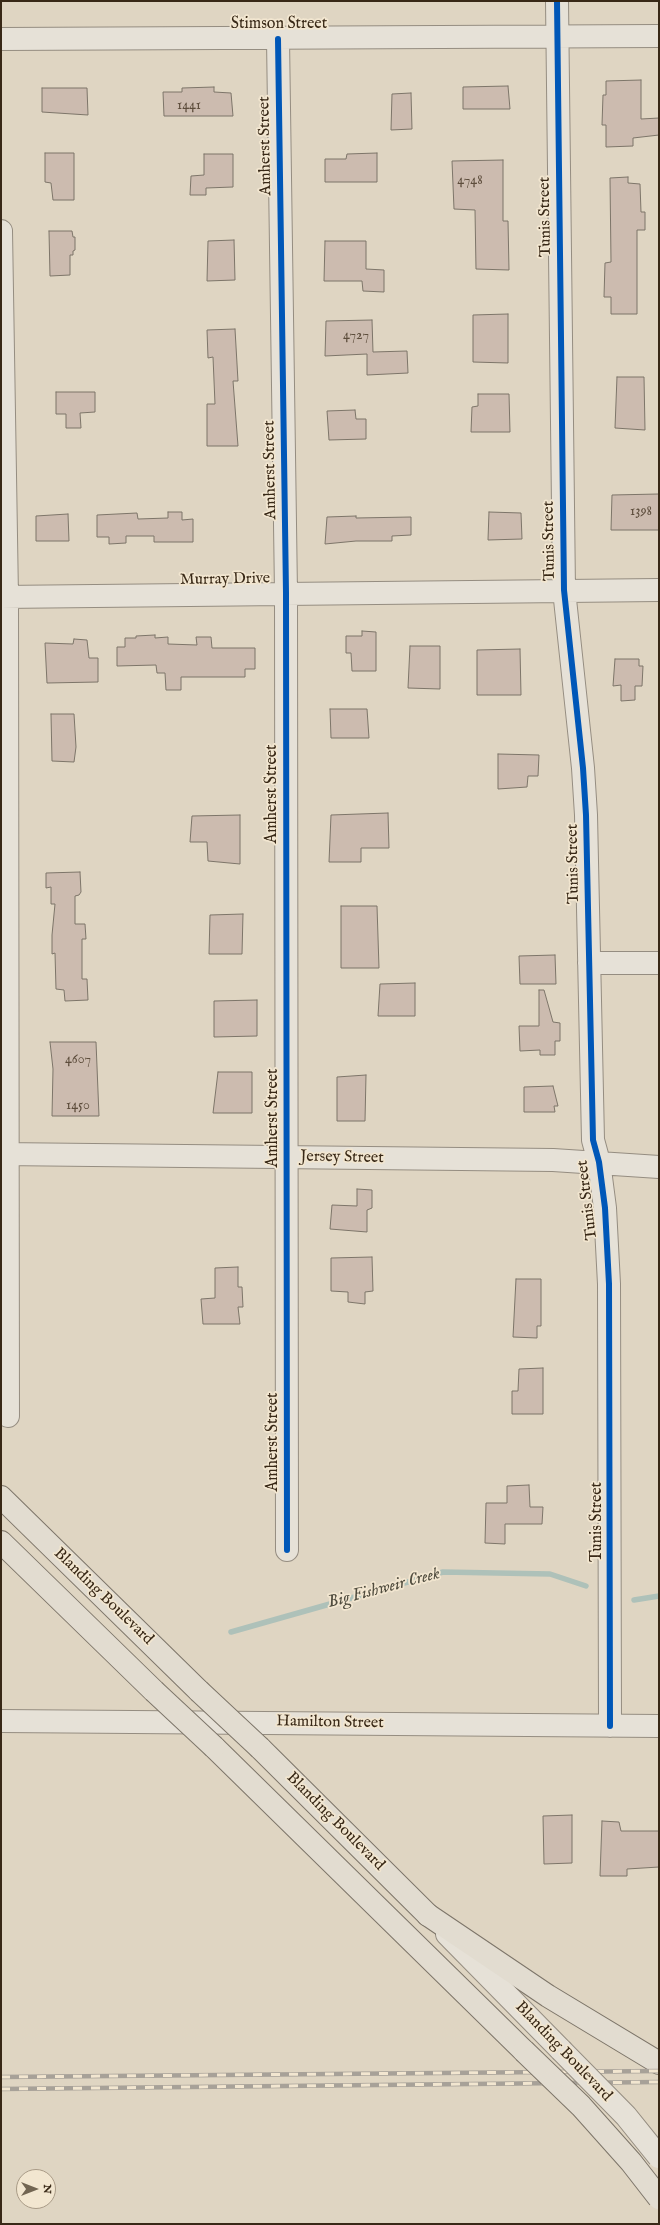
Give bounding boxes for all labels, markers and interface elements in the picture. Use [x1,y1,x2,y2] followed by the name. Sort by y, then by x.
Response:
[231,15,327,35] street label: Stimson Street
[256,96,276,196] street label: Amherst Street
[177,98,201,114] house number: 1441
[457,173,483,189] house number: 4748
[536,177,556,257] street label: Tunis Street
[343,328,369,344] house number: 4727
[261,420,281,520] street label: Amherst Street
[540,501,560,581] street label: Tunis Street
[630,504,652,520] house number: 1398
[180,570,270,590] street label: Murray Drive
[263,744,283,844] street label: Amherst Street
[564,824,584,904] street label: Tunis Street
[65,1052,91,1068] house number: 4607
[264,1068,284,1168] street label: Amherst Street
[66,1098,90,1114] house number: 1450
[300,1148,384,1168] street label: Jersey Street
[574,1159,602,1241] street label: Tunis Street
[264,1392,284,1492] street label: Amherst Street
[588,1482,608,1562] street label: Tunis Street
[49,1544,157,1650] street label: Blanding Boulevard
[326,1564,442,1614] water label: Big Fishweir Creek
[276,1712,384,1734] street label: Hamilton Street
[282,1769,388,1875] street label: Blanding Boulevard
[510,1998,616,2106] street label: Blanding Boulevard
[16,2169,56,2209] north arrow
[40,2184,54,2194] text: N

